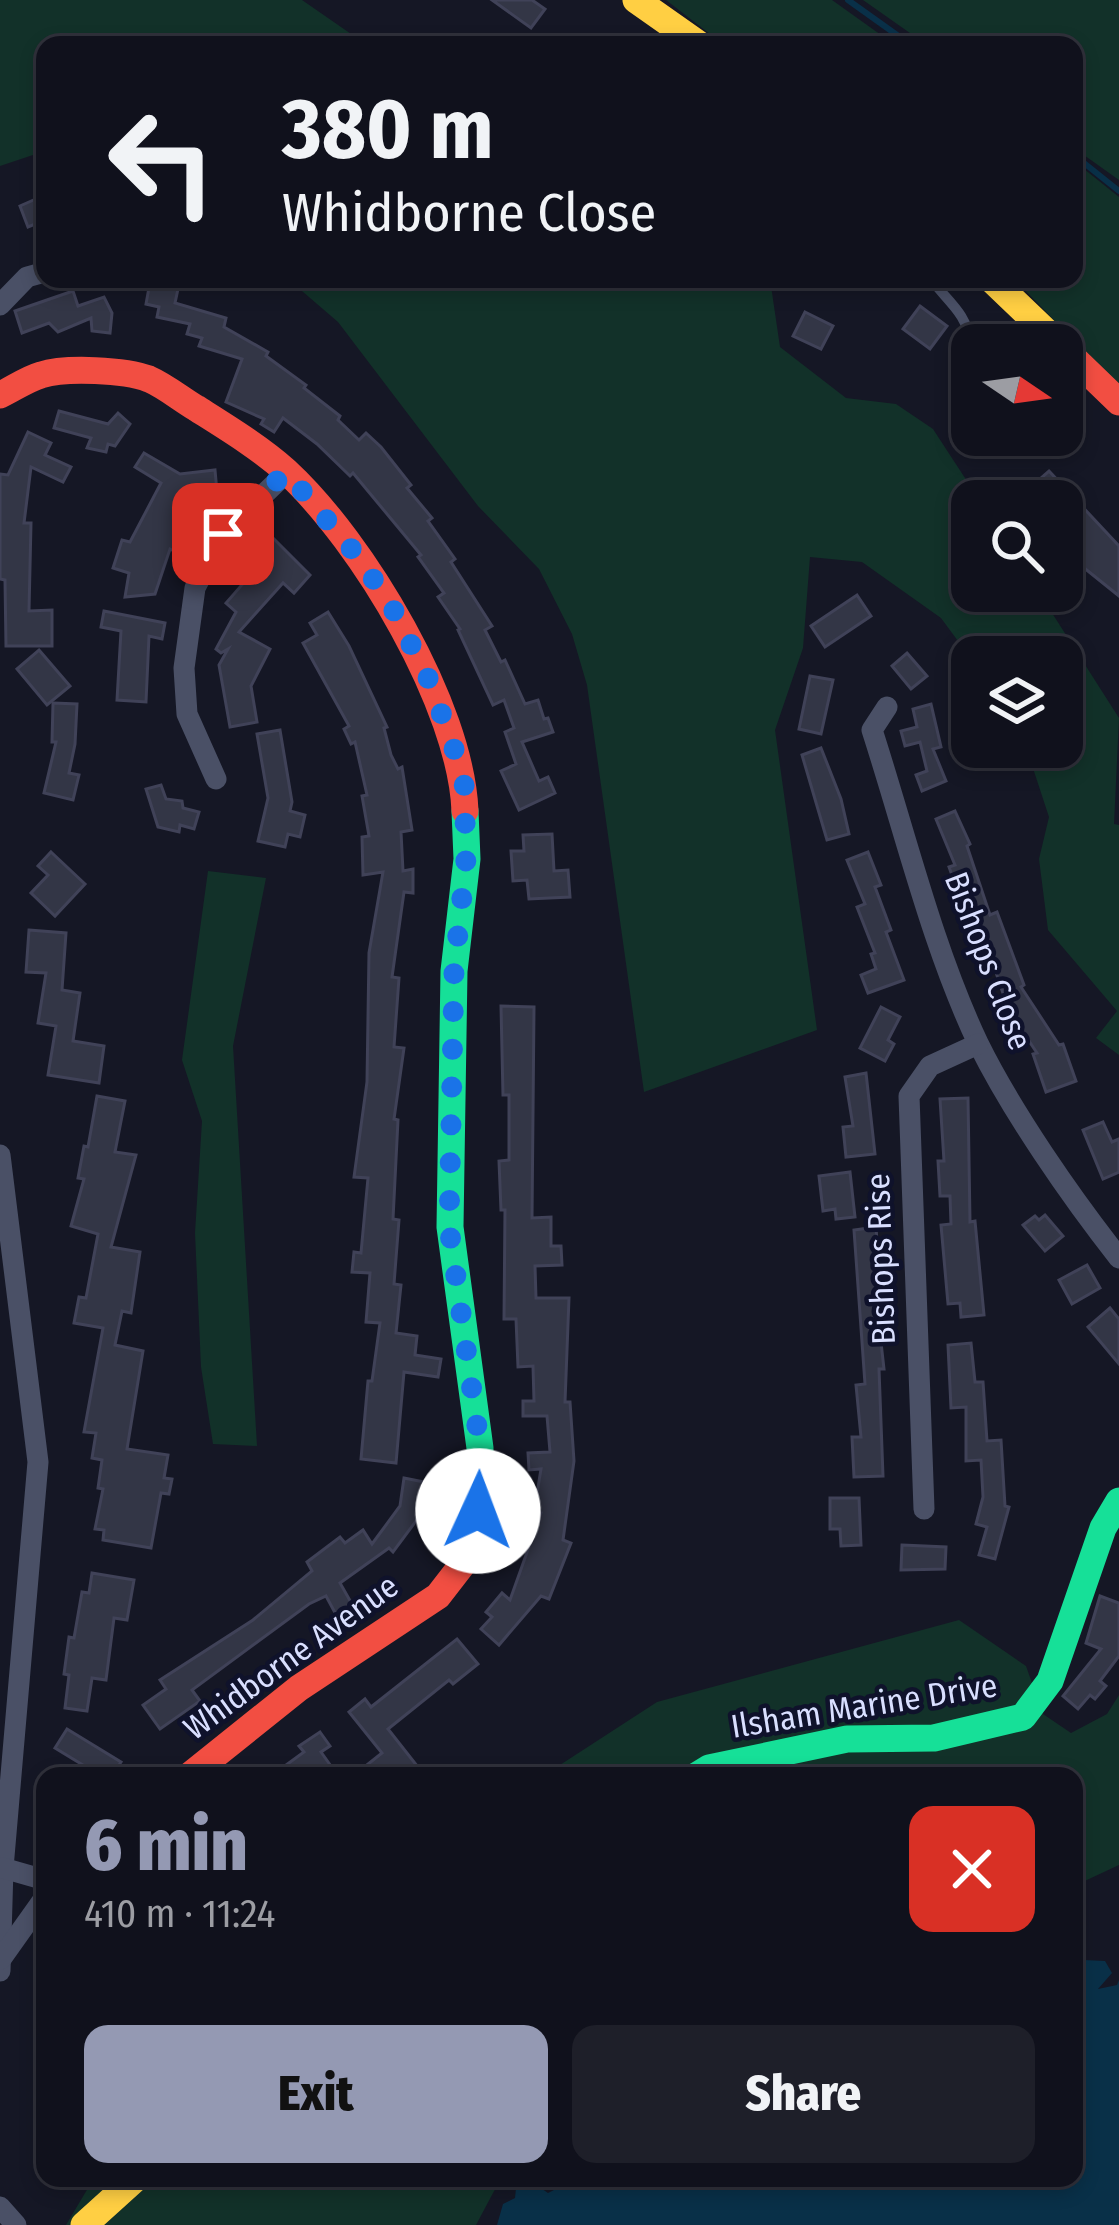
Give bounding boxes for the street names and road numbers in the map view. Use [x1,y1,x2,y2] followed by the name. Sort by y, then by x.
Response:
[936,866,1040,1056] street label: Bishops Close
[858,1173,904,1345] street label: Bishops Rise
[176,1566,406,1748] street label: Whidborne Avenue
[728,1665,1000,1747] street label: Ilsham Marine Drive

